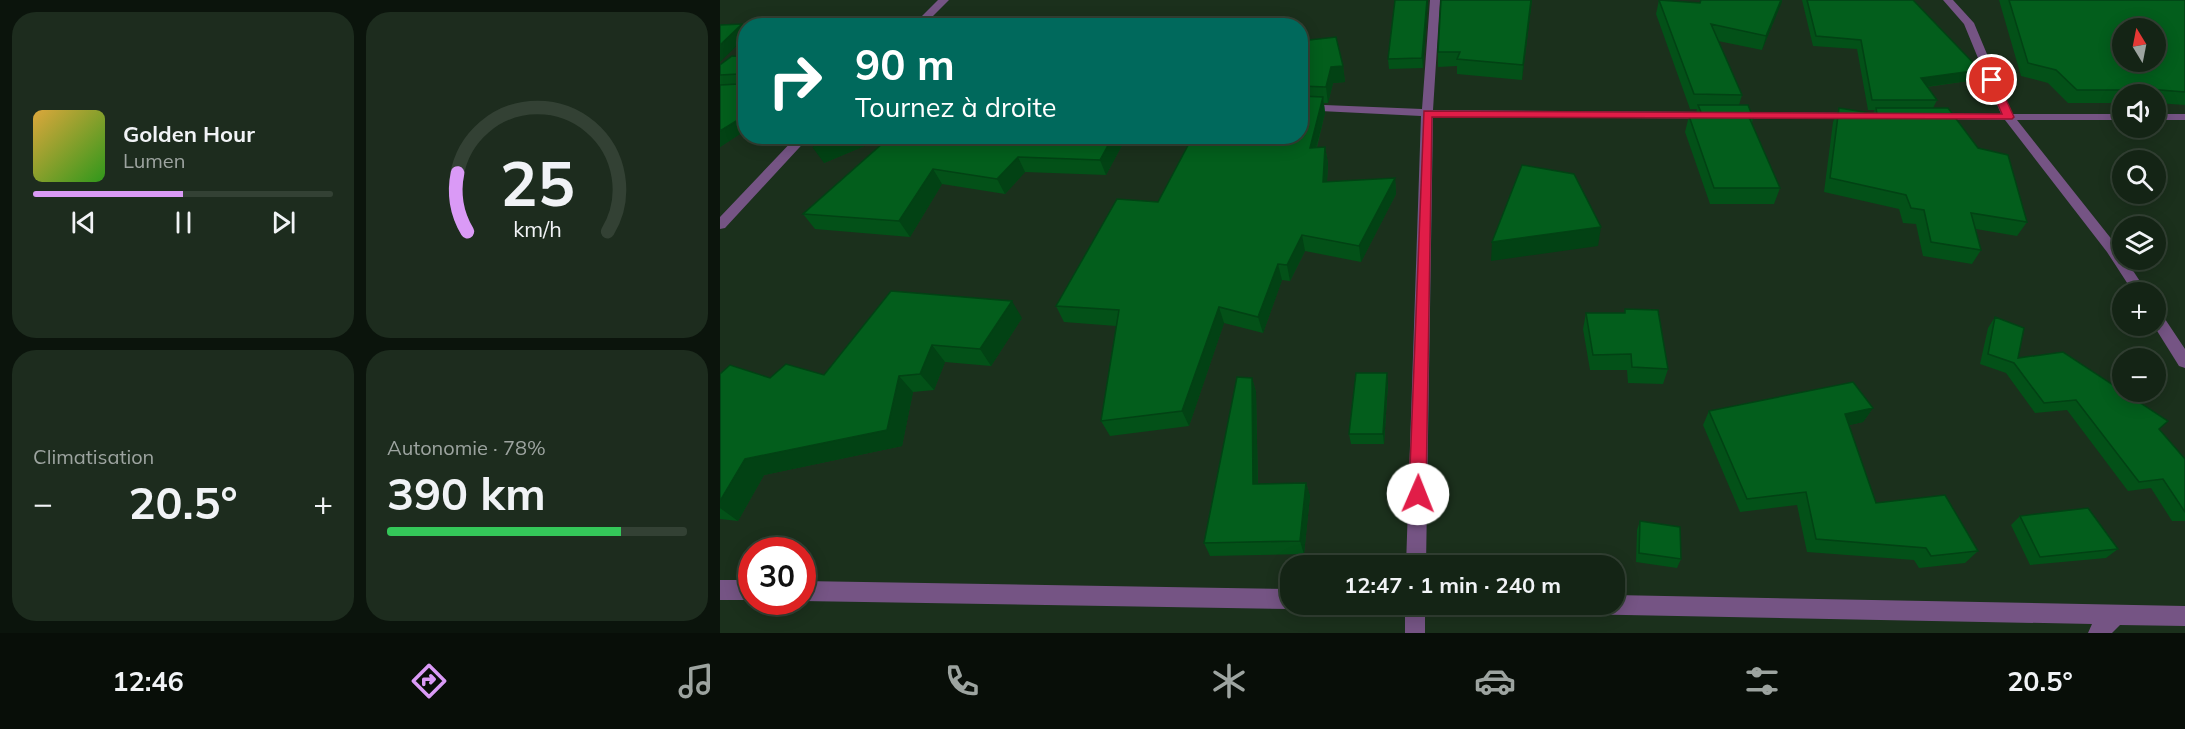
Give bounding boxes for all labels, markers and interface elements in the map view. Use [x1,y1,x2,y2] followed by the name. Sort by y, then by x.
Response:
[2112,18,2166,72] north arrow
[2112,18,2166,402] map controls
[855,38,955,91] text: 90 m
[756,42,834,120] icon: right
[1966,54,2017,105] pin
[1975,63,2008,96] icon: arrive
[2112,84,2166,138] button: sound
[855,90,1056,124] text: Tournez à droite
[123,120,255,148] text: Golden Hour
[500,143,574,222] text: 25
[123,148,185,173] text: Lumen
[2112,150,2166,204] button: search
[67,206,100,239] icon: previous
[167,206,200,239] icon: pause
[267,206,300,239] icon: next
[513,215,561,242] text: km/h
[2112,216,2166,270] button: layers
[2112,282,2166,336] button: +
[2112,348,2166,402] button: −
[387,435,546,460] text: Autonomie · 78%
[33,444,154,469] text: Climatisation
[1386,462,1450,526] position arrow
[387,465,546,521] text: 390 km
[128,474,238,530] text: 20.5°
[33,482,53,523] text: −
[313,482,333,523] text: +
[738,537,816,615] speed limit sign: 30
[1344,571,1561,599] text: 12:47 · 1 min · 240 m
[408,660,450,702] icon: directions
[675,660,717,702] icon: music
[941,660,983,702] icon: phone
[1208,660,1250,702] icon: climate
[1474,660,1516,702] icon: car
[1741,660,1783,702] icon: filters
[112,664,184,698] text: 12:46
[2007,664,2073,698] text: 20.5°

